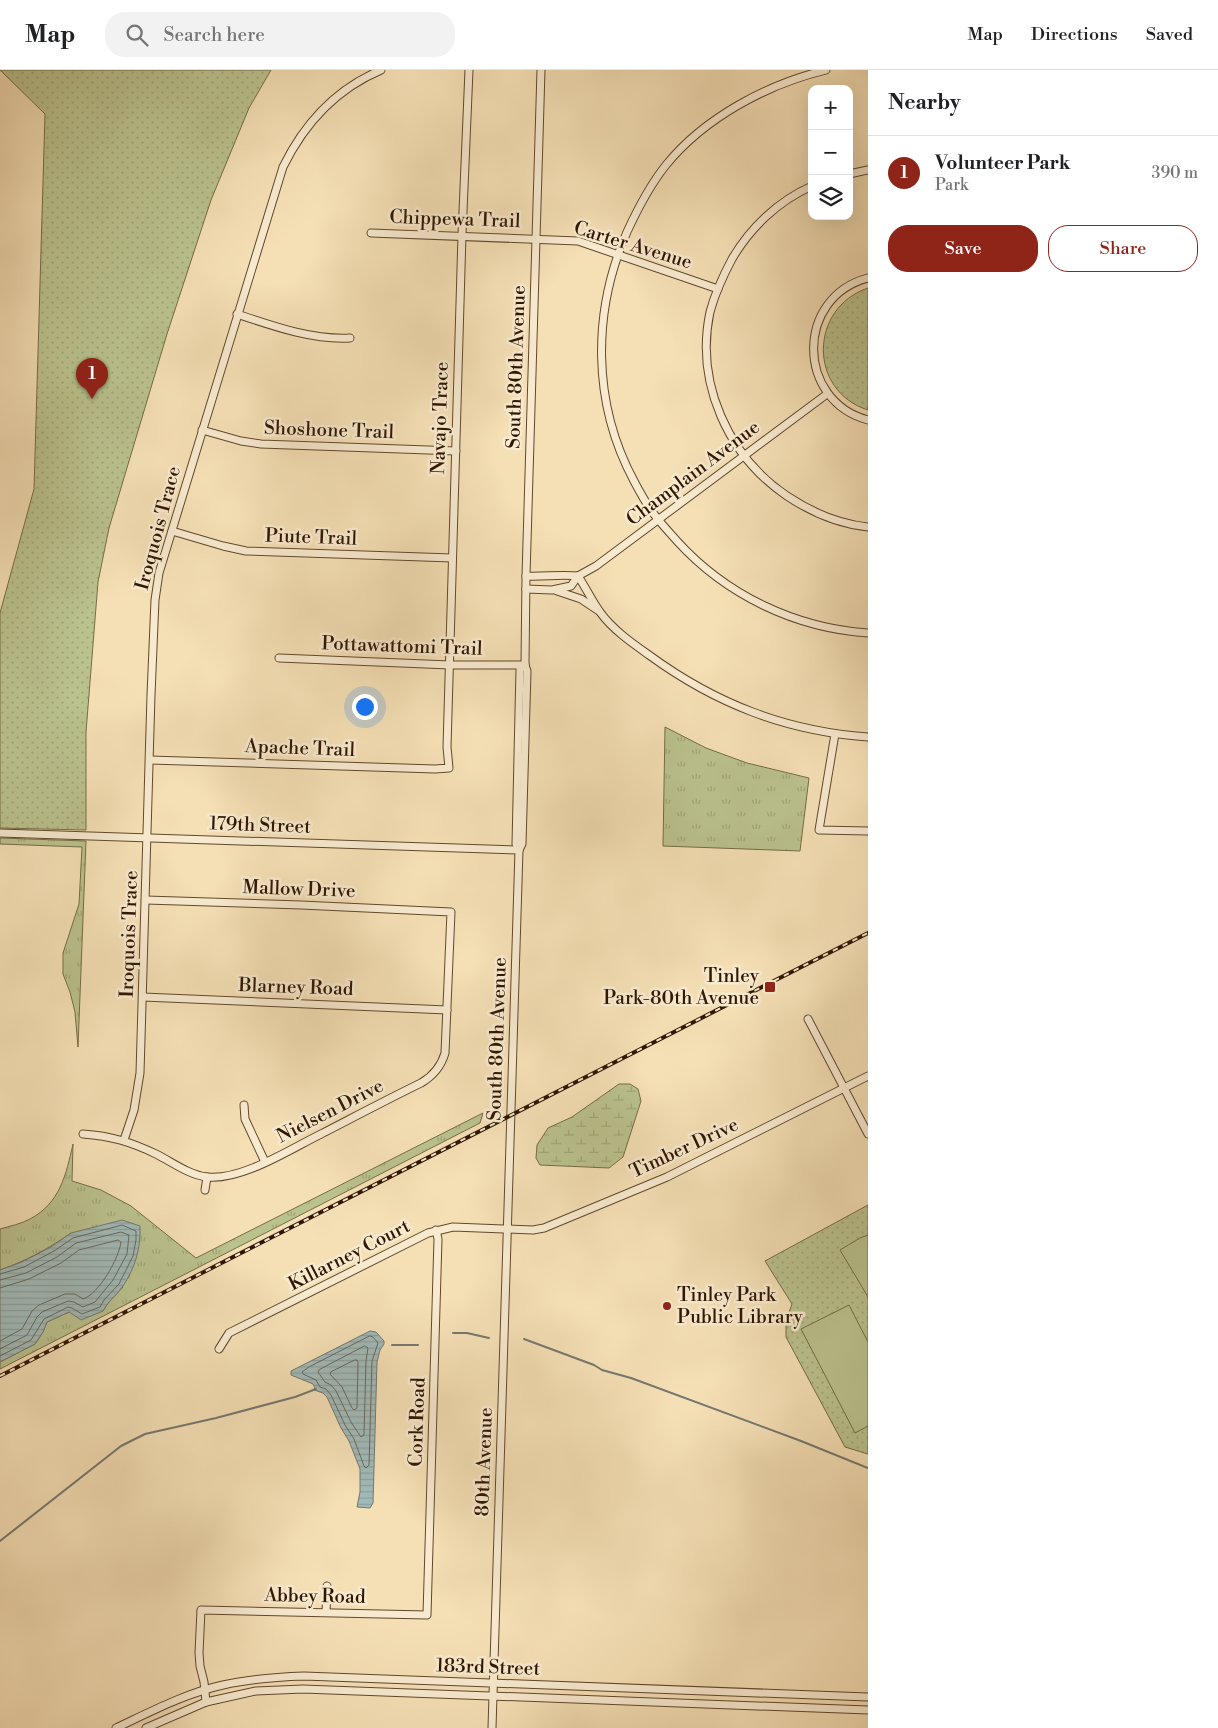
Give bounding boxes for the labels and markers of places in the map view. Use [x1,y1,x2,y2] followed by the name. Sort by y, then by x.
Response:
[76,358,108,399] pin: 1
[603,964,760,1010] place label: Tinley Park-80th Avenue
[763,980,777,994] marker: Tinley Park-80th Avenue
[677,1283,804,1329] place label: Tinley Park Public Library
[661,1300,673,1312] marker: Tinley Park Public Library

